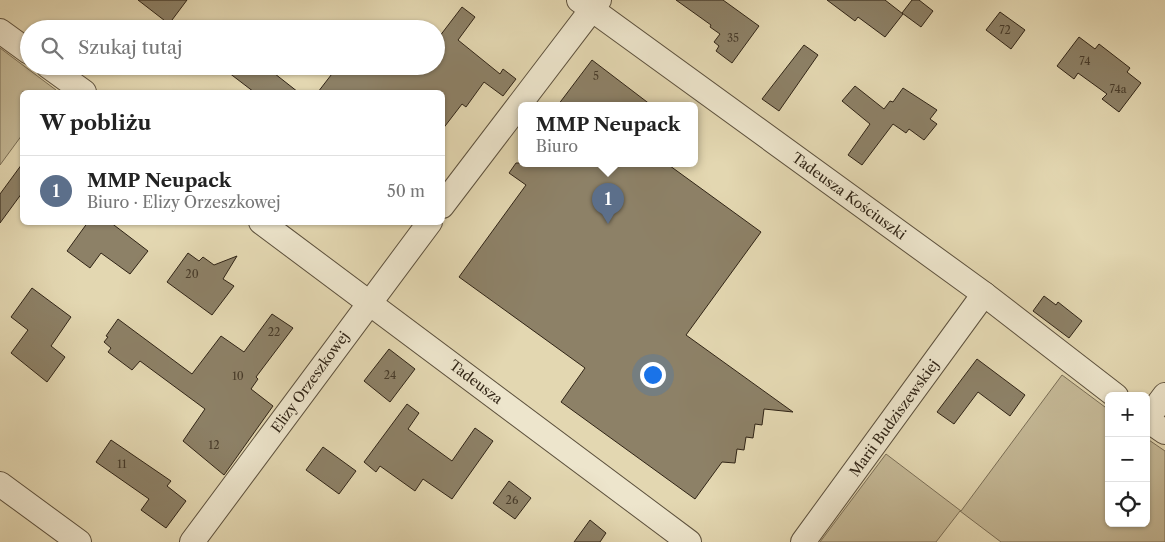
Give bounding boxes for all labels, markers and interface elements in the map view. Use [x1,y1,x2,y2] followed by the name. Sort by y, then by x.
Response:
[20,20,445,75] search box
[999,23,1011,37] house number: 72
[727,31,739,45] house number: 35
[38,34,66,62] icon: search
[78,36,182,59] text: Szukaj tutaj
[1079,54,1091,68] house number: 74
[593,69,599,83] house number: 5
[1109,82,1127,96] house number: 74a
[518,102,698,167] popup
[40,110,151,135] text: W pobliżu
[536,113,680,136] text: MMP Neupack
[536,136,578,156] text: Biuro
[788,149,910,243] street label: Tadeusza Kościuszki
[87,169,231,192] text: MMP Neupack
[52,181,60,201] text: 1
[387,181,425,201] text: 50 m
[592,183,624,224] pin: 1
[87,192,281,212] text: Biuro · Elizy Orzeszkowej
[185,267,199,281] house number: 20
[268,325,280,339] house number: 22
[267,328,353,436] street label: Elizy Orzeszkowej
[446,356,507,408] street label: Tadeusza
[845,356,943,480] street label: Marii Budziszewskiej
[640,362,666,388] your location
[384,368,396,382] house number: 24
[232,369,244,383] house number: 10
[1105,392,1150,527] map controls
[1105,392,1150,437] button: +
[1105,437,1150,482] button: −
[209,438,219,452] house number: 12
[117,457,127,471] house number: 11
[1105,482,1150,527] button: locate
[506,493,519,507] house number: 26

